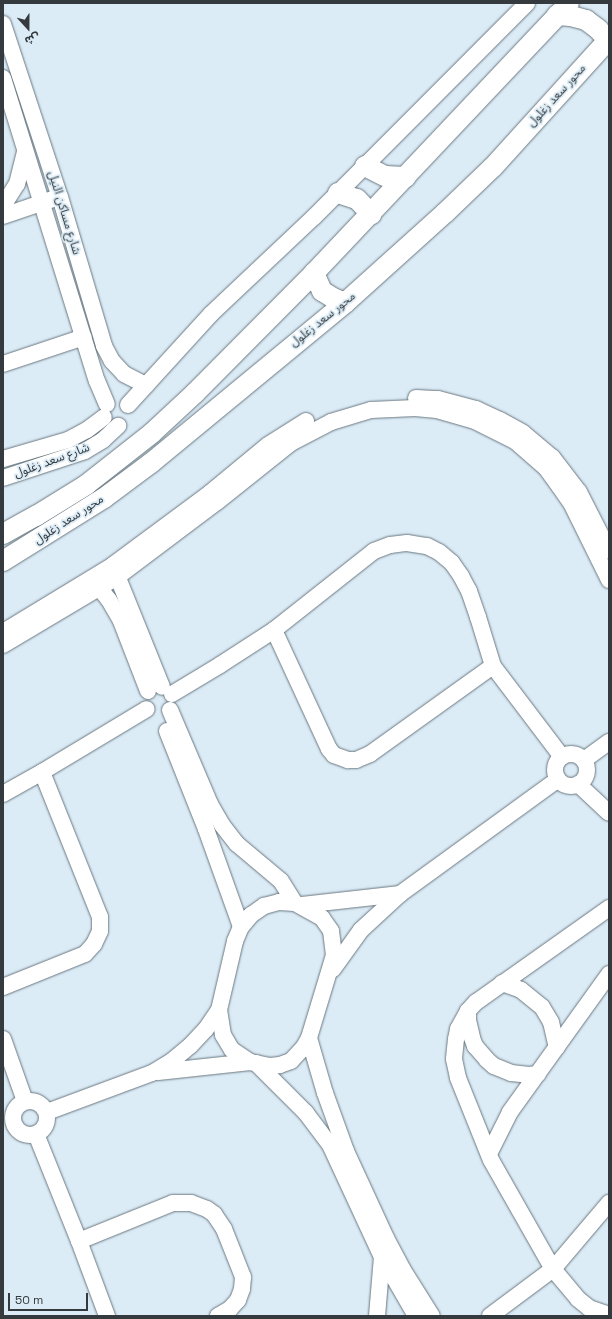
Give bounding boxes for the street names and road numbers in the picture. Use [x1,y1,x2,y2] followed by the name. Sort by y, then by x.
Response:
[525,61,589,131] street label: محور سعد زغلول
[44,169,84,257] street label: شارع مساكن النيل
[287,289,359,351] street label: محور سعد زغلول
[12,441,92,481] street label: شارع سعد زغلول
[32,492,106,548] street label: محور سعد زغلول

